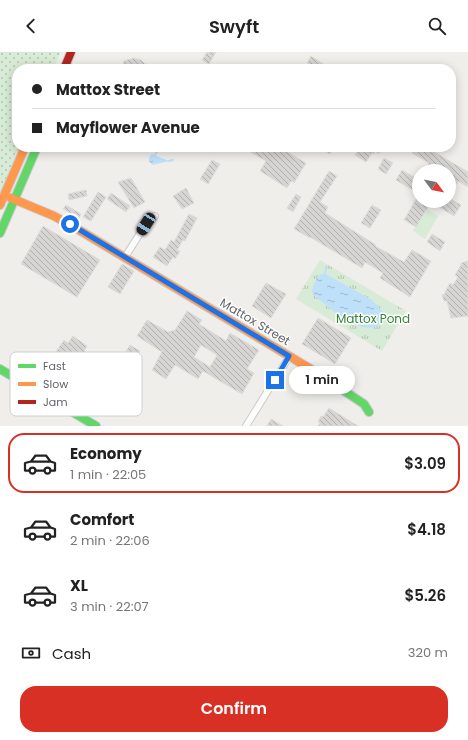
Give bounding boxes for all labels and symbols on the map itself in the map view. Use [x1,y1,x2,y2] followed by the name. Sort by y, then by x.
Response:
[412,164,456,208] north arrow
[135,211,157,237] car
[61,215,79,233] route start
[217,294,293,349] street label: Mattox Street
[336,310,410,327] park label: Mattox Pond
[10,352,142,416] legend
[43,358,66,374] text: Fast
[289,366,355,394] callout: 1 min
[266,371,284,389] route end
[43,376,68,392] text: Slow
[43,394,68,410] text: Jam

